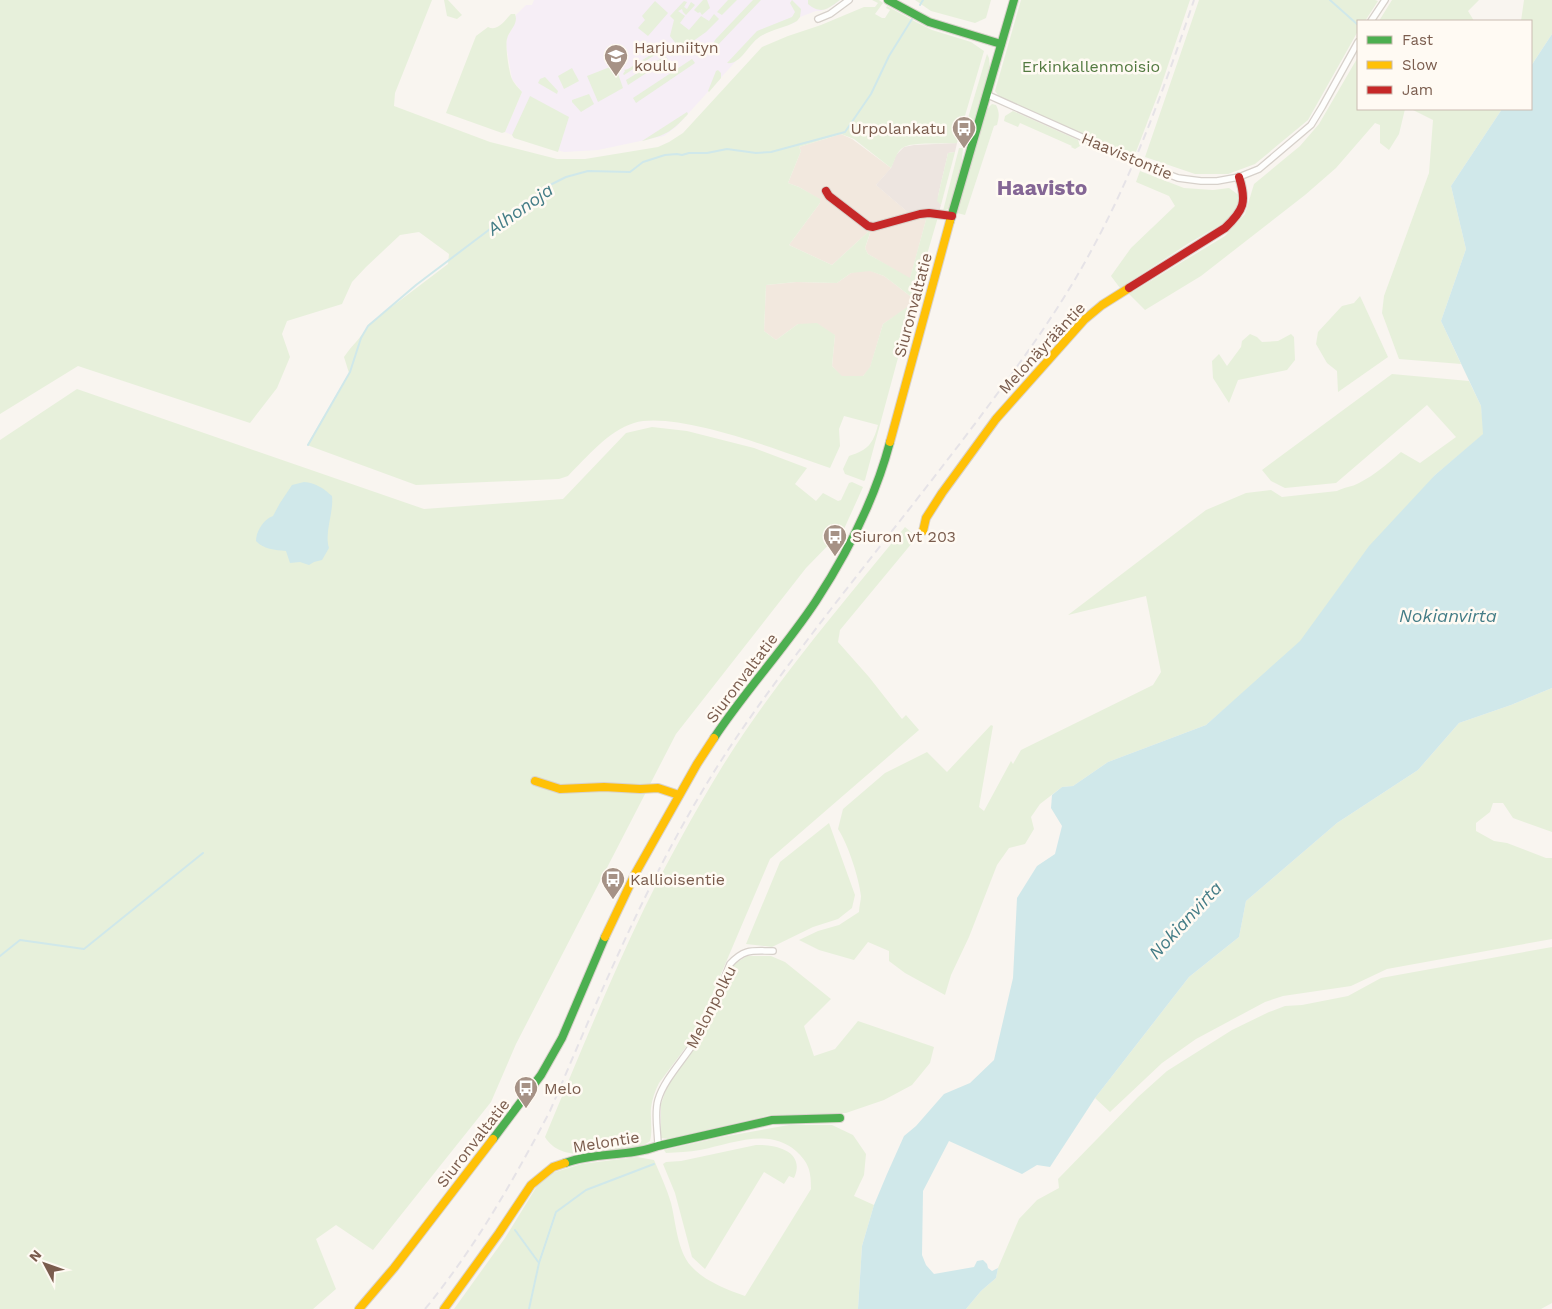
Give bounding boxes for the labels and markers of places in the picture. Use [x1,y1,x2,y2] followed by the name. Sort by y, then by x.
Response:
[634,38,719,75] place label: Harjuniityn koulu
[603,43,629,77] school or university icon: Harjuniityn koulu
[951,115,977,149] bus stop icon: Urpolankatu
[851,119,946,138] place label: Urpolankatu
[822,523,848,557] bus stop icon: Siuron vt 203
[852,527,956,546] place label: Siuron vt 203
[600,866,626,900] bus stop icon: Kallioisentie
[630,870,725,889] place label: Kallioisentie
[513,1075,539,1109] bus stop icon: Melo
[544,1079,581,1098] place label: Melo

